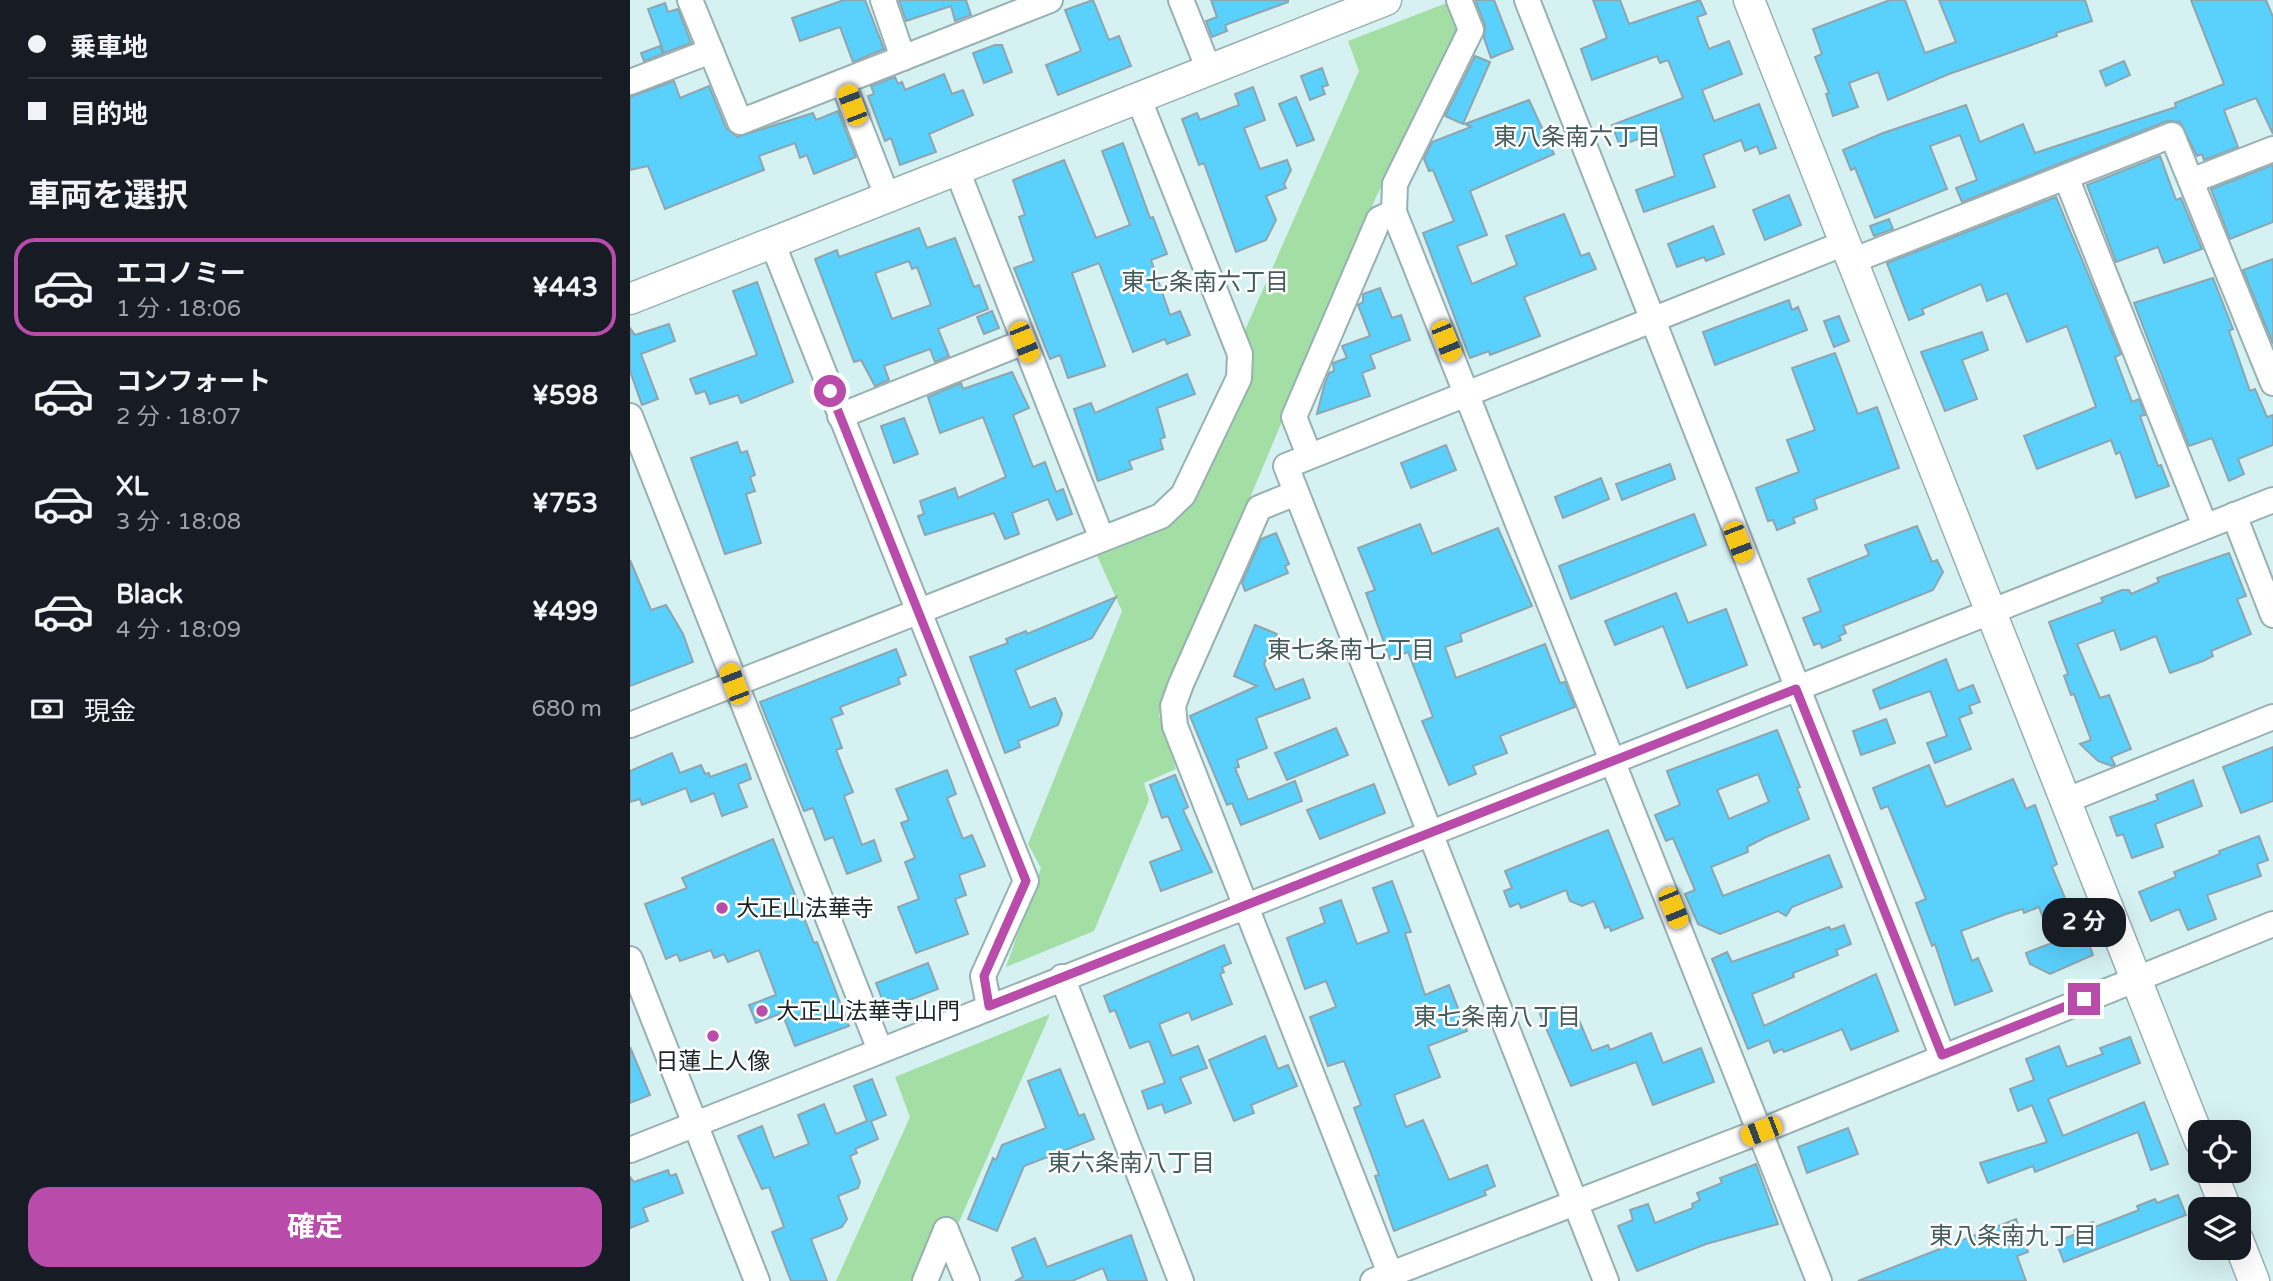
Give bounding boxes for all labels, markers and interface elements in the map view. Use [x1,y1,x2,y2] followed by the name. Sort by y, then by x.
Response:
[70,32,148,63] text: 乗車地
[835,82,870,128] car
[70,99,148,130] text: 目的地
[1493,123,1661,152] district label: 東八条南六丁目
[28,177,188,215] text: 車両を選択
[32,256,95,319] icon: car
[116,258,246,289] text: エコノミー
[1121,268,1289,297] district label: 東七条南六丁目
[532,272,598,303] text: ¥443
[116,295,241,323] text: 1 分 · 18:06
[1429,318,1464,364] car
[1007,319,1042,365] car
[32,364,95,427] icon: car
[116,366,271,397] text: コンフォート
[814,375,846,407] route start
[532,380,598,411] text: ¥598
[116,403,241,431] text: 2 分 · 18:07
[116,471,148,502] text: XL
[32,472,95,535] icon: car
[532,488,598,519] text: ¥753
[116,508,241,536] text: 3 分 · 18:08
[1721,519,1756,565] car
[116,579,183,610] text: Black
[32,580,95,643] icon: car
[532,596,598,627] text: ¥499
[116,616,241,644] text: 4 分 · 18:09
[1267,636,1435,665] district label: 東七条南七丁目
[717,661,752,707] car
[28,690,66,728] icon: cash
[532,695,602,723] text: 680 m
[84,696,136,727] text: 現金
[1656,885,1691,931] car
[736,895,874,923] place label: 大正山法華寺
[2042,898,2126,946] callout: 2 分
[714,900,730,916] marker: 大正山法華寺
[2062,908,2106,936] text: 2 分
[2068,983,2100,1015] route end
[776,998,960,1026] place label: 大正山法華寺山門
[754,1003,770,1019] marker: 大正山法華寺山門
[1413,1003,1581,1032] district label: 東七条南八丁目
[705,1028,721,1044] marker: 日蓮上人像
[656,1048,771,1076] place label: 日蓮上人像
[1738,1114,1785,1148] car
[2188,1120,2251,1260] map controls
[2188,1120,2251,1183] button: locate
[1047,1149,1215,1178] district label: 東六条南八丁目
[28,1187,602,1267] button: 確定
[2188,1197,2251,1260] button: layers
[1929,1222,2097,1251] district label: 東八条南九丁目

